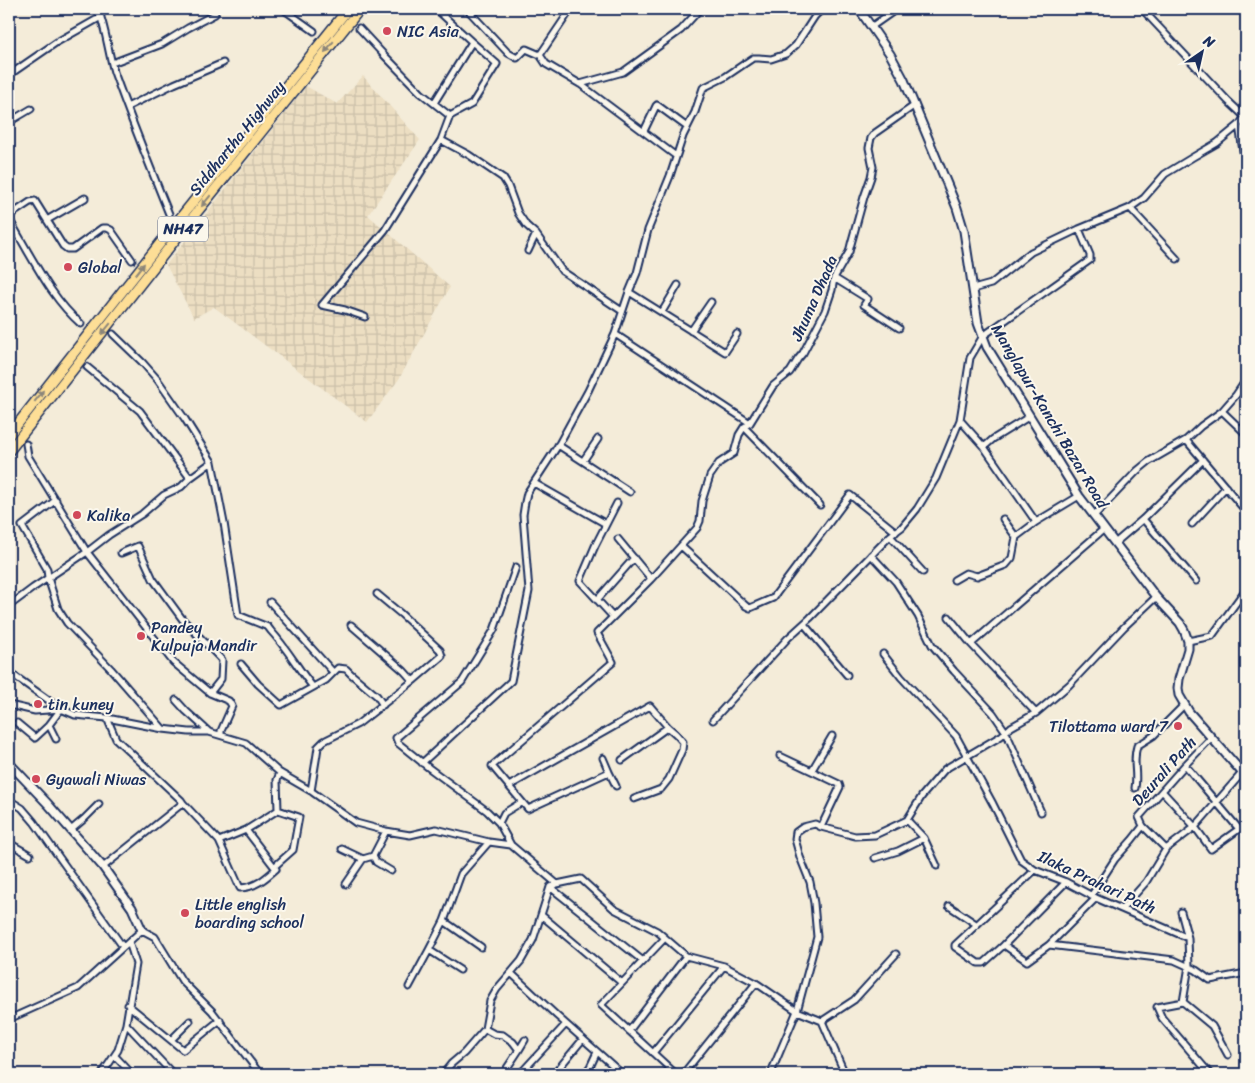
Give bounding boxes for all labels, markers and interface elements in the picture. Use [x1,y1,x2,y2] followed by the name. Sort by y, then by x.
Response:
[397,17,460,46] place label: NIC Asia
[381,25,393,37] marker: NIC Asia
[1178,28,1228,78] north arrow
[1197,28,1220,55] text: N
[324,40,335,53] one-way arrow
[181,73,293,202] street label: Siddhartha Highway
[200,194,211,207] one-way arrow
[158,216,208,242] road number: NH47
[782,250,846,347] street label: Jhuma Dhada
[78,253,122,282] place label: Global
[62,261,74,273] marker: Global
[135,262,145,276] one-way arrow
[983,318,1118,515] street label: Manglapur-Kanchi Bazar Road
[100,322,111,335] one-way arrow
[34,390,44,403] one-way arrow
[87,501,130,530] place label: Kalika
[71,509,83,521] marker: Kalika
[151,613,258,660] place label: Pandey Kulpuja Mandir
[135,630,147,642] marker: Pandey Kulpuja Mandir
[48,690,115,719] place label: tin kuney
[32,698,44,710] marker: tin kuney
[1049,712,1169,741] place label: Tilottama ward 7
[1172,720,1184,732] marker: Tilottama ward 7
[1124,729,1204,813] street label: Deurali Path
[46,765,147,794] place label: Gyawali Niwas
[30,773,42,785] marker: Gyawali Niwas
[1032,841,1161,922] street label: Ilaka Prahari Path
[195,890,304,937] place label: Little english boarding school
[179,907,191,919] marker: Little english boarding school

